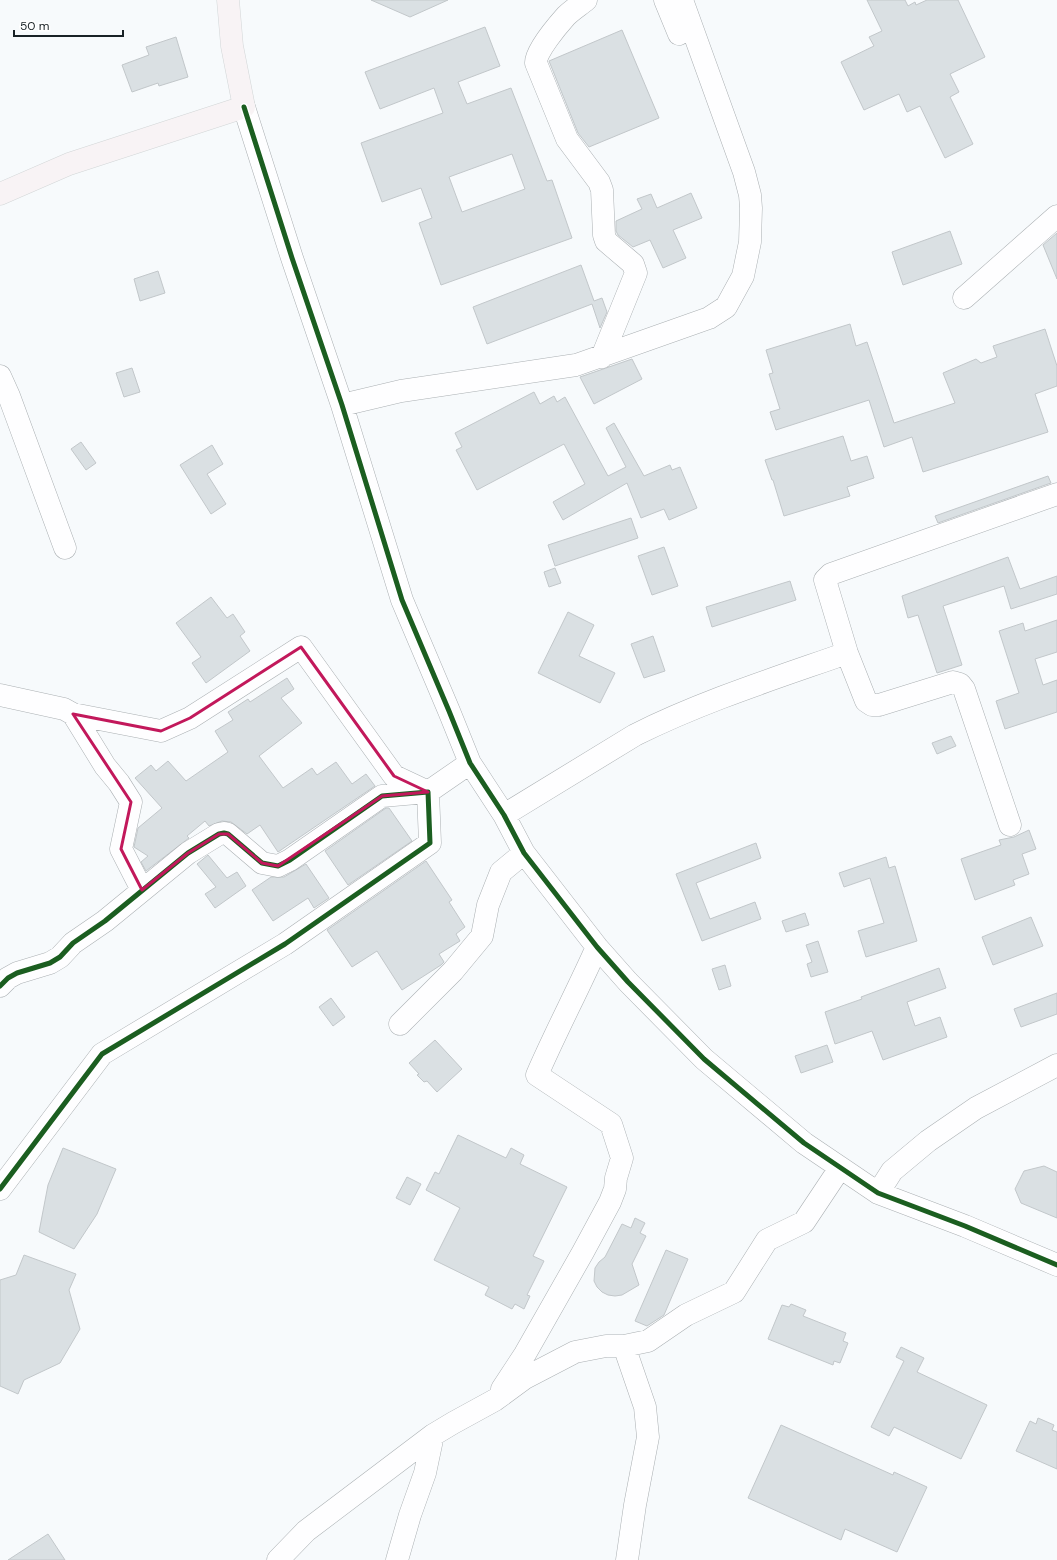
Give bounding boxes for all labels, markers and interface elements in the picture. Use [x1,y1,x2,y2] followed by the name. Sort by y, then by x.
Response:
[14,12,123,38] scale bar
[20,18,49,34] text: 50 m

